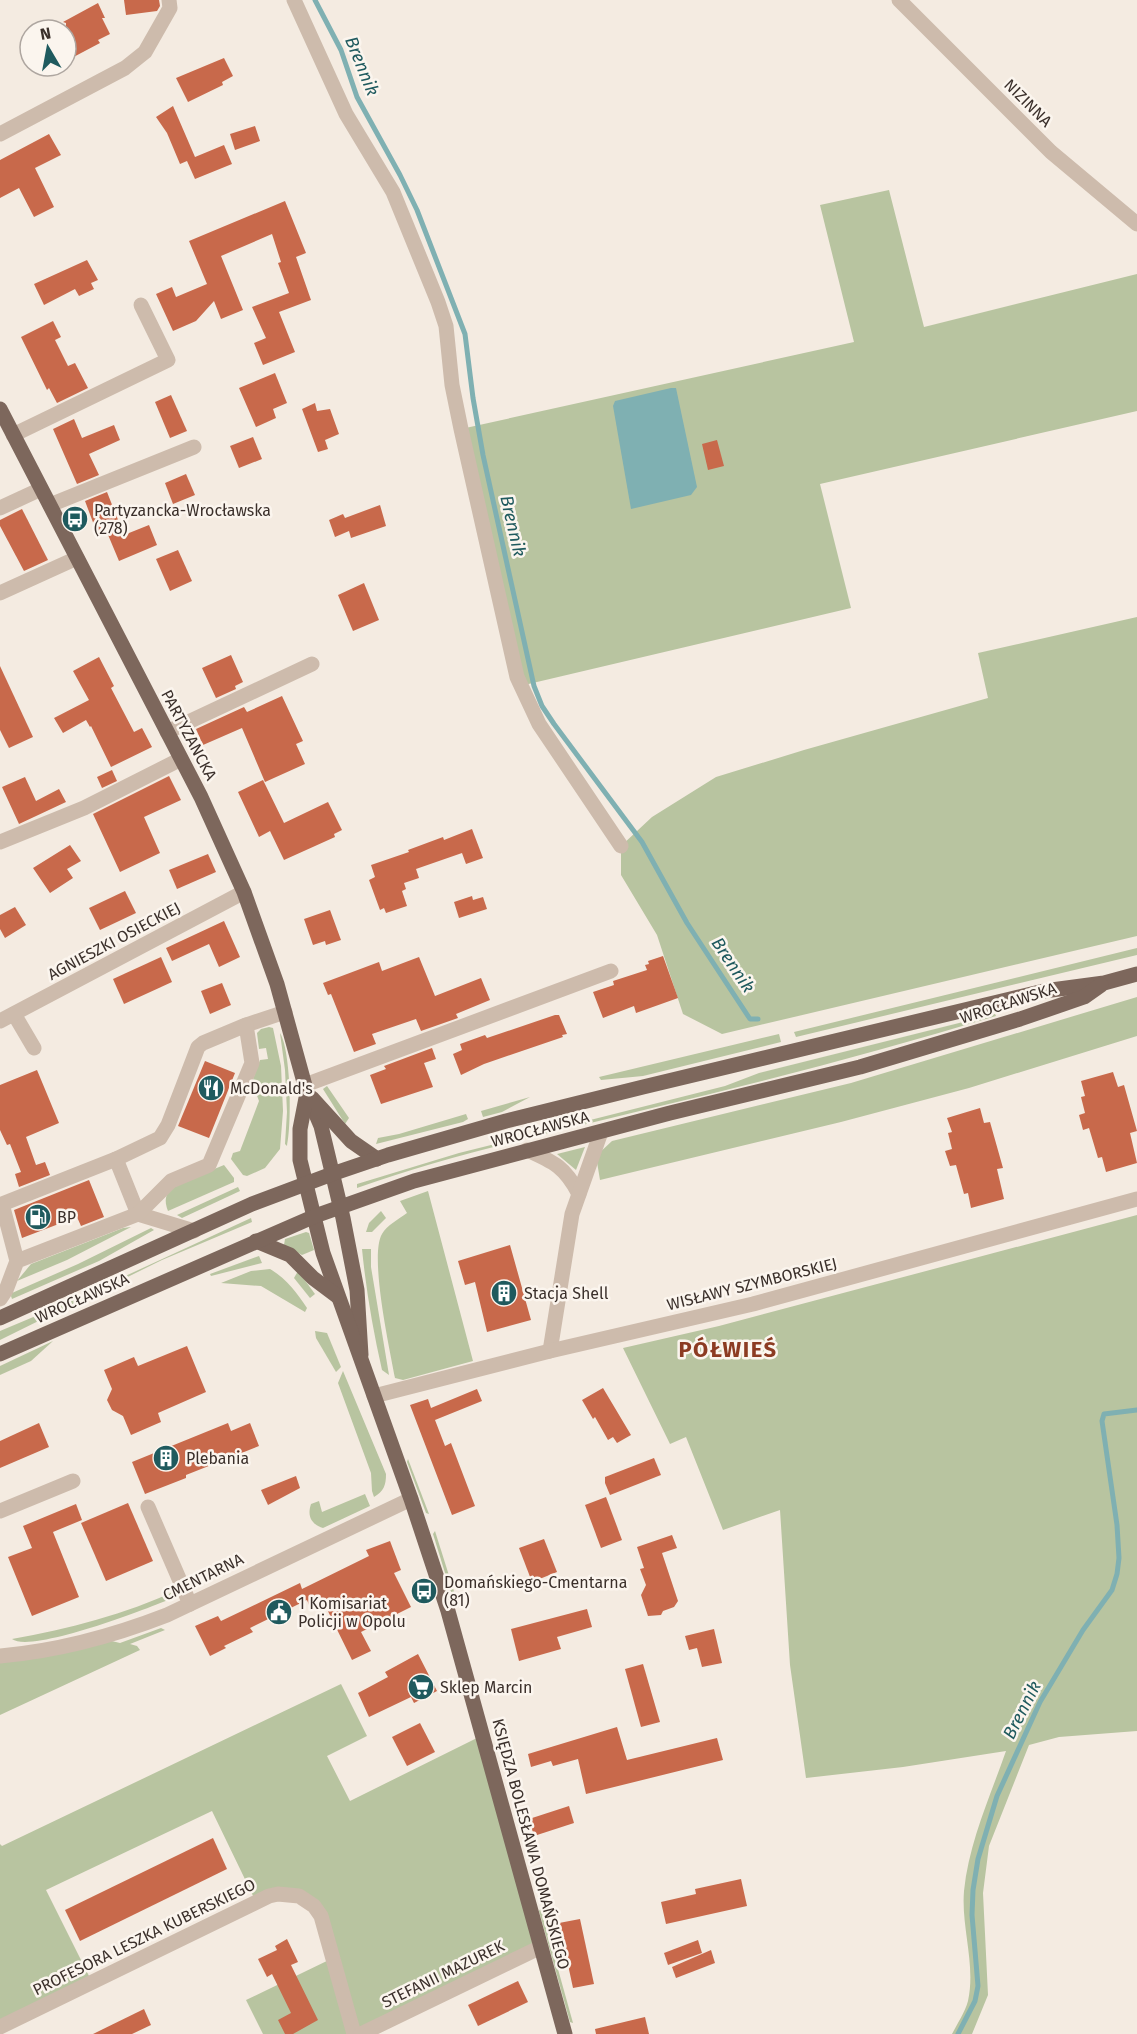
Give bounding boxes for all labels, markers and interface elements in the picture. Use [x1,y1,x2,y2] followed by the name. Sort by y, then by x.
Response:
[18,18,78,78] north arrow
[39,23,52,44] text: N
[340,33,384,99] water label: Brennik
[1000,75,1056,131] street label: NIZINNA
[495,493,531,559] water label: Brennik
[94,501,271,538] place label: Partyzancka-Wrocławska (278)
[60,504,90,534] bus stop icon: Partyzancka-Wrocławska (278)
[157,687,221,784] street label: PARTYZANCKA
[44,898,184,984] street label: AGNIESZKI OSIECKIEJ
[706,933,760,997] water label: Brennik
[957,978,1060,1028] street label: WROCŁAWSKA
[196,1073,226,1103] restaurant icon: McDonald's
[230,1079,313,1098] place label: McDonald's
[489,1107,592,1151] street label: WROCŁAWSKA
[23,1202,53,1232] fuel station icon: BP
[57,1208,76,1227] place label: BP
[665,1254,839,1314] street label: WISŁAWY SZYMBORSKIEJ
[32,1269,133,1327] street label: WROCŁAWSKA
[489,1278,519,1308] building icon: Stacja Shell
[524,1284,609,1303] place label: Stacja Shell
[678,1336,778,1363] district label: PÓŁWIEŚ
[151,1443,181,1473] building icon: Plebania
[186,1449,249,1468] place label: Plebania
[160,1549,247,1605] street label: CMENTARNA
[444,1573,627,1610] place label: Domańskiego-Cmentarna (81)
[409,1576,439,1606] bus stop icon: Domańskiego-Cmentarna (81)
[298,1594,406,1631] place label: 1 Komisariat Policji w Opolu
[264,1597,294,1627] public building icon: 1 Komisariat Policji w Opolu
[406,1672,436,1702] supermarket icon: Sklep Marcin
[998,1677,1046,1743] water label: Brennik
[440,1678,532,1697] place label: Sklep Marcin
[488,1716,575,1972] street label: KSIĘDZA BOLESŁAWA DOMAŃSKIEGO
[30,1875,258,1999] street label: PROFESORA LESZKA KUBERSKIEGO
[379,1936,508,2012] street label: STEFANII MAZUREK

